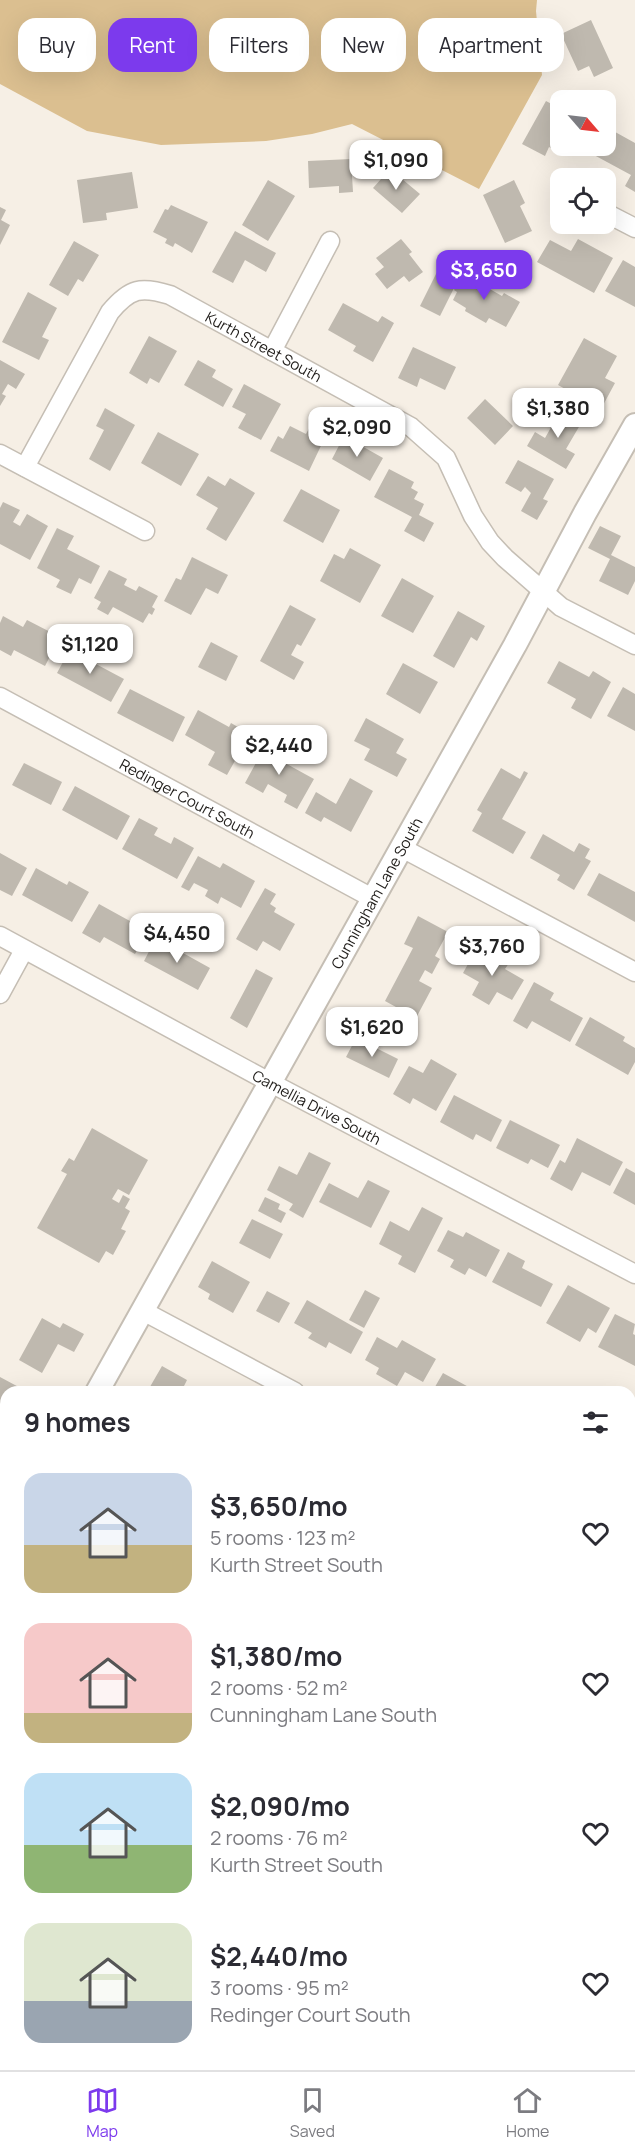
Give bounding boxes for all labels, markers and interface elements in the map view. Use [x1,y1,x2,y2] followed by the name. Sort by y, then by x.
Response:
[18,18,96,72] chip: Buy
[108,18,197,72] chip: Rent
[209,18,309,72] chip: Filters
[321,18,406,72] chip: New
[418,18,564,72] chip: Apartment
[550,90,616,156] north arrow
[550,90,616,234] map controls
[347,140,445,191] pin: $1,090
[363,146,429,173] text: $1,090
[550,168,616,234] button: locate
[435,250,533,301] pin: $3,650
[450,256,518,283] text: $3,650
[202,306,326,387] street label: Kurth Street South
[509,388,607,439] pin: $1,380
[526,394,590,421] text: $1,380
[308,407,406,458] pin: $2,090
[322,413,392,440] text: $2,090
[41,624,139,675] pin: $1,120
[61,630,119,657] text: $1,120
[230,725,328,776] pin: $2,440
[245,731,313,758] text: $2,440
[116,753,259,843] street label: Redinger Court South
[326,813,427,972] street label: Cunningham Lane South
[128,913,226,964] pin: $4,450
[143,919,211,946] text: $4,450
[443,926,541,977] pin: $3,760
[459,932,525,959] text: $3,760
[323,1007,421,1058] pin: $1,620
[340,1013,404,1040] text: $1,620
[249,1064,385,1149] street label: Camellia Drive South
[24,1404,131,1440] text: 9 homes
[579,1406,612,1439] icon: filters
[210,1488,348,1524] text: $3,650/mo
[72,1497,144,1569] icon: home
[579,1517,612,1550] icon: heart
[210,1524,355,1551] text: 5 rooms · 123 m²
[210,1551,383,1578] text: Kurth Street South
[210,1638,342,1674] text: $1,380/mo
[72,1647,144,1719] icon: home
[579,1667,612,1700] icon: heart
[210,1674,347,1701] text: 2 rooms · 52 m²
[210,1701,437,1728] text: Cunningham Lane South
[210,1788,350,1824] text: $2,090/mo
[72,1797,144,1869] icon: home
[579,1817,612,1850] icon: heart
[210,1824,347,1851] text: 2 rooms · 76 m²
[210,1851,383,1878] text: Kurth Street South
[210,1938,348,1974] text: $2,440/mo
[72,1947,144,2019] icon: home
[579,1967,612,2000] icon: heart
[210,1974,349,2001] text: 3 rooms · 95 m²
[210,2001,411,2028] text: Redinger Court South
[86,2084,119,2142] tab: Map
[290,2084,335,2142] tab: Saved
[506,2084,549,2142] tab: Home

